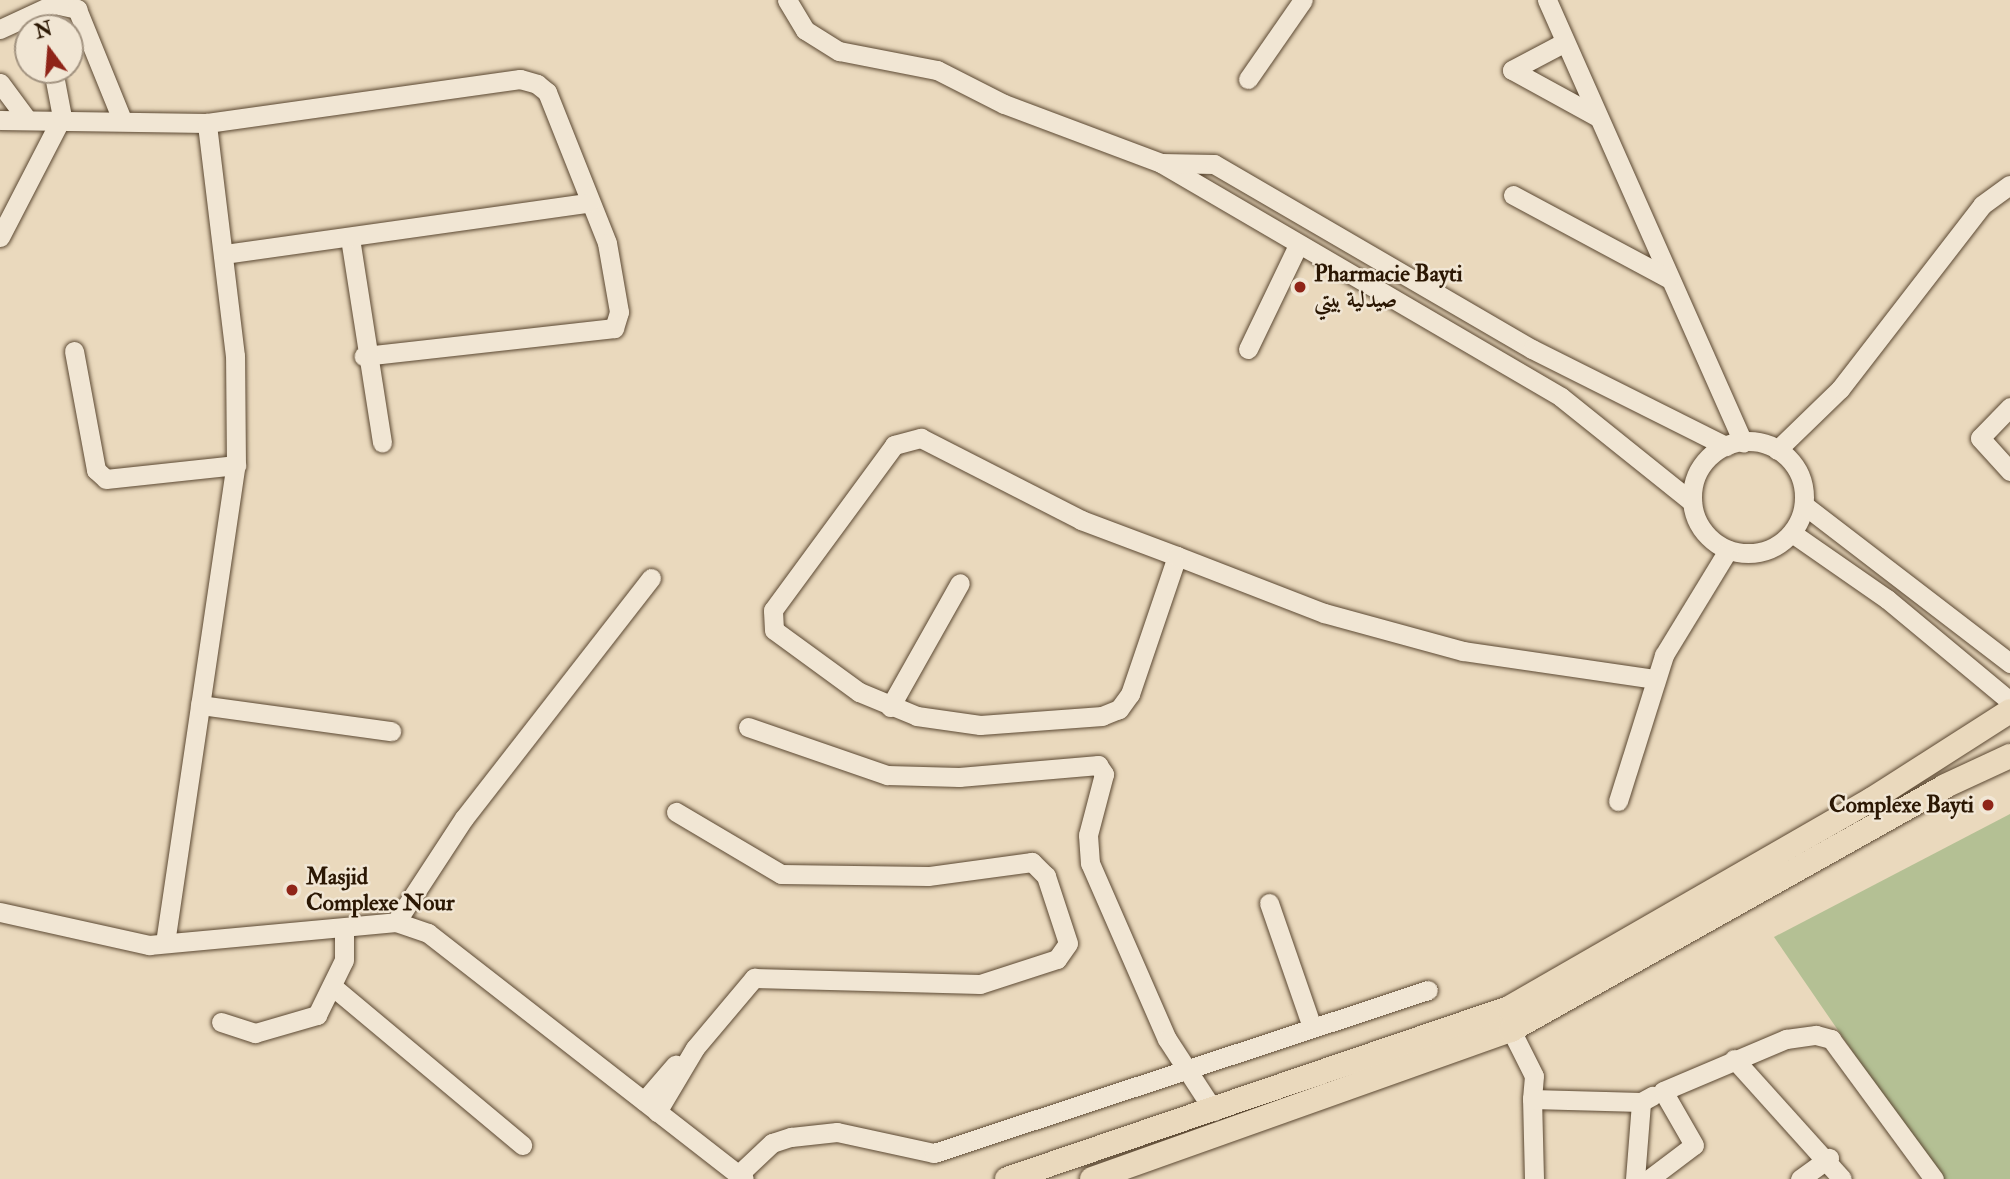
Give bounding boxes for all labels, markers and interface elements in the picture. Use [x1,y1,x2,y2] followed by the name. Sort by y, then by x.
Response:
[14,14,84,84] north arrow
[32,17,55,45] text: N
[1314,260,1463,314] place label: Pharmacie Bayti صيدلية بيتي
[1292,279,1308,295] marker: Pharmacie Bayti صيدلية بيتي
[1829,791,1974,819] place label: Complexe Bayti
[1980,797,1996,813] marker: Complexe Bayti
[306,863,455,917] place label: Masjid Complexe Nour
[284,882,300,898] marker: Masjid Complexe Nour

